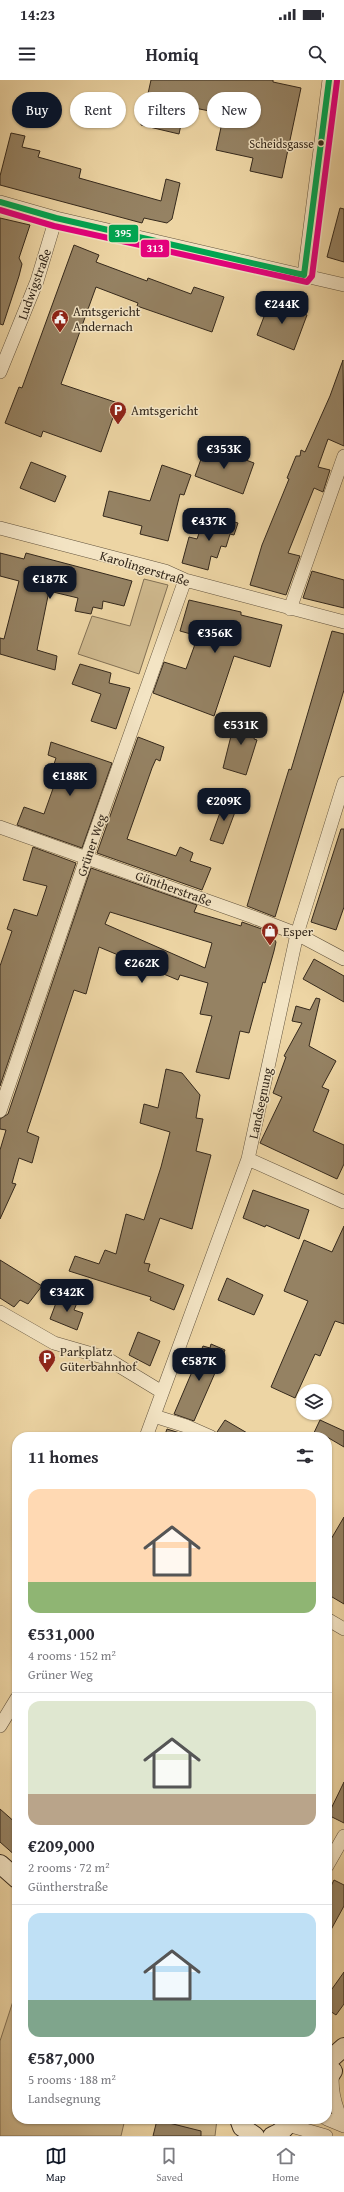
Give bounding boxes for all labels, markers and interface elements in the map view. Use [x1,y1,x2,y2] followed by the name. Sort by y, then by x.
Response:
[20,4,55,25] text: 14:23
[145,41,199,68] text: Homiq
[16,43,38,65] icon: menu
[306,43,328,65] icon: search
[12,92,62,128] chip: Buy
[70,92,126,128] chip: Rent
[134,92,199,128] chip: Filters
[207,92,261,128] chip: New
[249,135,314,152] place label: Scheidsgasse
[316,138,326,148] marker: Scheidsgasse
[108,224,139,243] line badge: 395
[114,225,132,241] text: 395
[140,239,170,258] line badge: 313
[146,240,164,256] text: 313
[13,246,56,322] street label: Ludwigstraße
[254,291,310,325] pin: €244K
[264,294,300,313] text: €244K
[73,302,141,336] place label: Amtsgericht Andernach
[50,308,70,333] public building icon: Amtsgericht Andernach
[108,400,128,425] parking icon: Amtsgericht
[131,401,199,420] place label: Amtsgericht
[196,436,252,470] pin: €353K
[206,439,242,458] text: €353K
[181,508,237,542] pin: €437K
[191,511,227,530] text: €437K
[98,546,192,591] street label: Karolingerstraße
[22,566,78,600] pin: €187K
[32,569,68,588] text: €187K
[187,620,243,654] pin: €356K
[197,623,233,642] text: €356K
[213,712,269,746] pin: €531K
[223,715,259,734] text: €531K
[42,763,98,797] pin: €188K
[52,766,88,785] text: €188K
[196,788,252,822] pin: €209K
[206,791,242,810] text: €209K
[72,811,111,879] street label: Grüner Weg
[133,866,215,911] street label: Güntherstraße
[260,921,280,946] shop icon: Esper
[283,922,314,941] place label: Esper
[114,950,170,984] pin: €262K
[124,953,160,972] text: €262K
[244,1065,277,1141] street label: Landsegnung
[39,1279,95,1313] pin: €342K
[49,1282,85,1301] text: €342K
[60,1342,138,1376] place label: Parkplatz Güterbahnhof
[37,1348,57,1373] parking icon: Parkplatz Güterbahnhof
[171,1348,227,1382] pin: €587K
[181,1351,217,1370] text: €587K
[296,1384,332,1420] map controls
[296,1384,332,1420] button: layers
[28,1444,99,1469] text: 11 homes
[294,1445,316,1467] icon: filters
[136,1515,208,1587] icon: home
[28,1621,94,1646] text: €531,000
[28,1646,116,1665] text: 4 rooms · 152 m²
[28,1665,93,1684] text: Grüner Weg
[136,1727,208,1799] icon: home
[28,1833,94,1858] text: €209,000
[28,1858,110,1877] text: 2 rooms · 72 m²
[28,1877,108,1896] text: Güntherstraße
[136,1939,208,2011] icon: home
[28,2045,94,2070] text: €587,000
[28,2070,116,2089] text: 5 rooms · 188 m²
[28,2089,101,2108] text: Landsegnung
[45,2145,67,2185] tab: Map
[156,2145,183,2185] tab: Saved
[272,2145,299,2185] tab: Home

